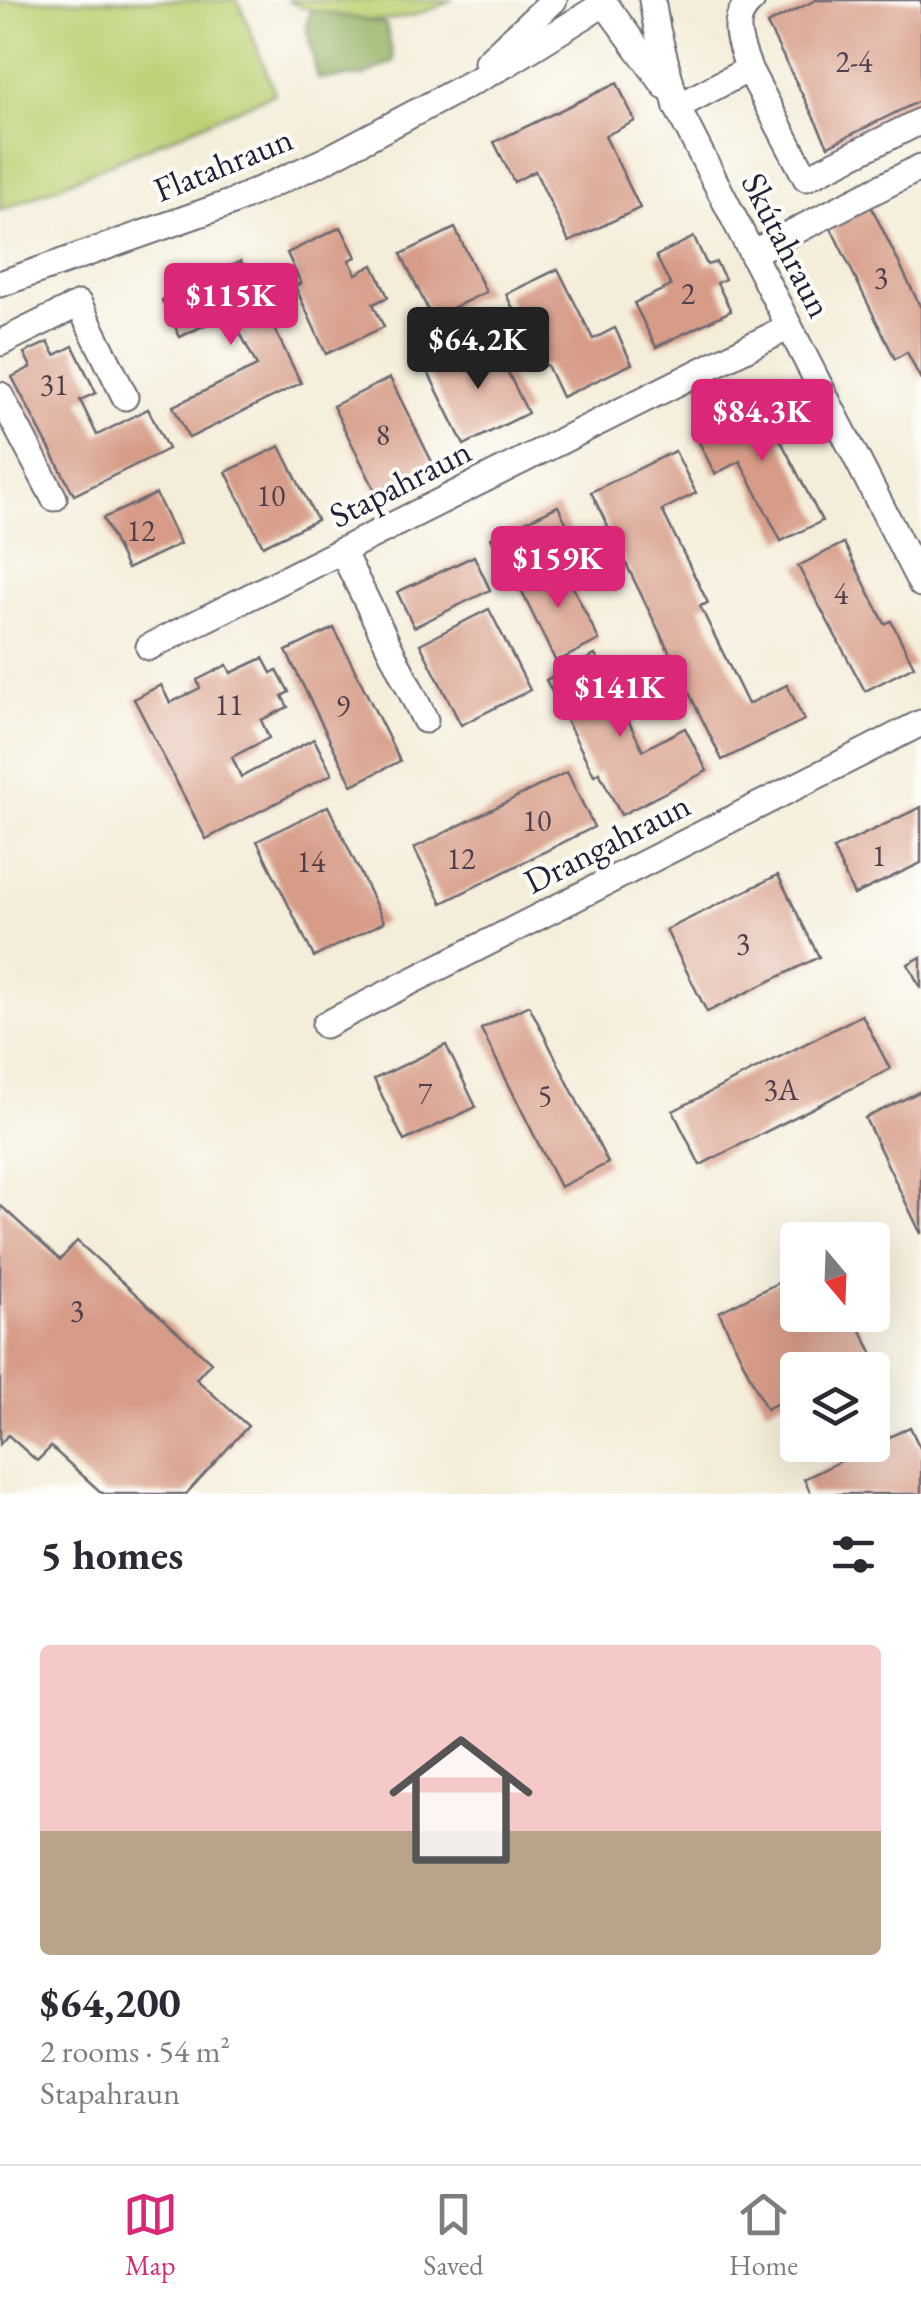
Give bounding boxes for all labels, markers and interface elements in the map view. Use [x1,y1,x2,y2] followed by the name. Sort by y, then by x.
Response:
[835,42,873,81] house number: 2-4
[147,115,299,212] street label: Flatahraun
[732,165,843,325] street label: Skútahraun
[874,258,888,297] house number: 3
[161,263,301,348] pin: $115K
[186,274,276,316] text: $115K
[681,274,696,313] house number: 2
[397,307,559,392] pin: $64.2K
[429,318,527,360] text: $64.2K
[40,365,68,404] house number: 31
[681,379,843,464] pin: $84.3K
[713,390,811,432] text: $84.3K
[376,415,390,454] house number: 8
[321,428,478,537] street label: Stapahraun
[257,476,285,515] house number: 10
[127,511,156,550] house number: 12
[488,526,628,611] pin: $159K
[513,537,603,579] text: $159K
[834,574,849,613] house number: 4
[550,655,690,740] pin: $141K
[575,666,665,708] text: $141K
[215,685,243,724] house number: 11
[336,686,350,725] house number: 9
[516,782,697,904] street label: Drangahraun
[523,801,551,840] house number: 10
[872,836,886,875] house number: 1
[447,839,476,878] house number: 12
[297,842,326,881] house number: 14
[736,924,750,963] house number: 3
[763,1070,799,1109] house number: 3A
[418,1073,433,1112] house number: 7
[538,1076,552,1115] house number: 5
[780,1222,890,1332] north arrow
[780,1222,890,1462] map controls
[70,1291,84,1330] house number: 3
[780,1352,890,1462] button: layers
[40,1527,183,1582] text: 5 homes
[826,1527,881,1582] icon: filters
[371,1710,551,1890] icon: home
[40,1975,181,2030] text: $64,200
[40,2030,230,2072] text: 2 rooms · 54 m²
[40,2072,180,2114] text: Stapahraun
[123,2187,178,2283] tab: Map
[423,2187,483,2283] tab: Saved
[729,2187,798,2283] tab: Home

